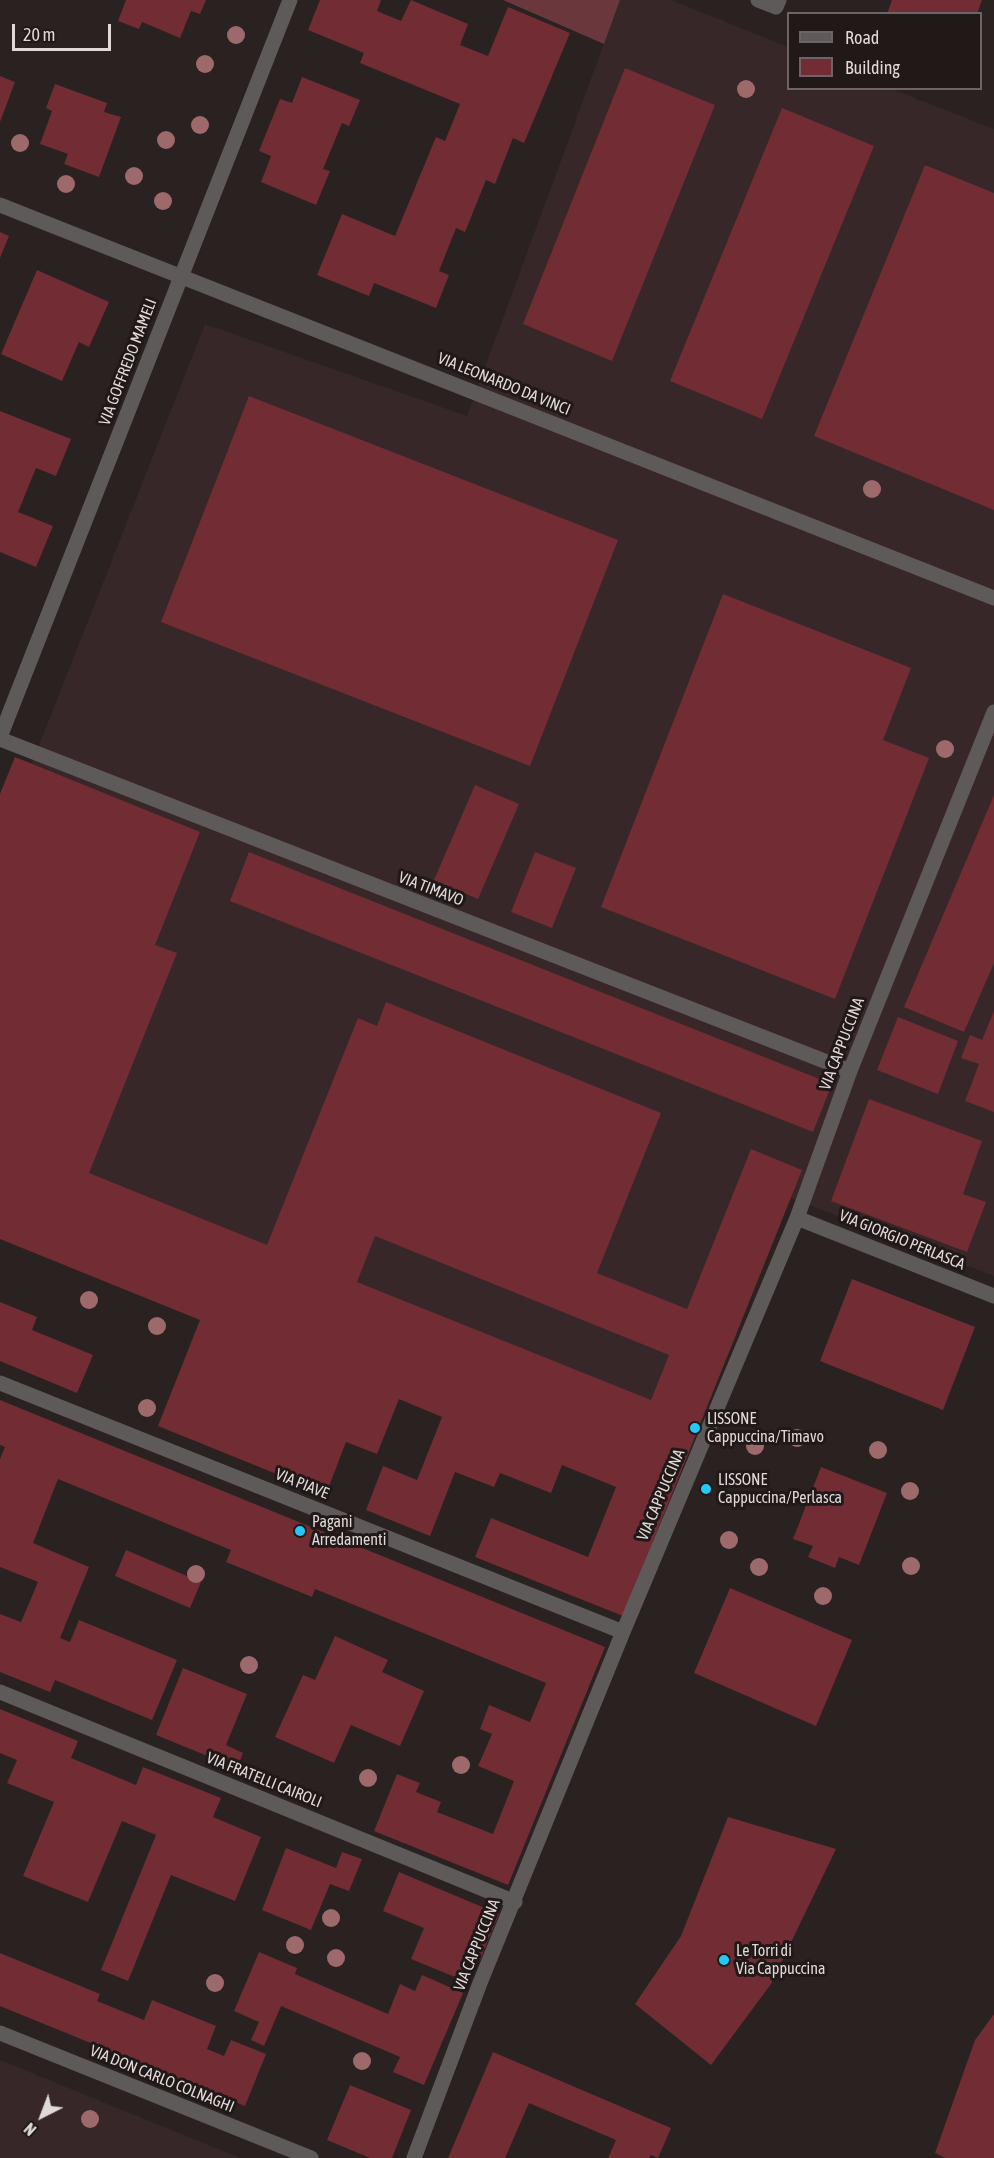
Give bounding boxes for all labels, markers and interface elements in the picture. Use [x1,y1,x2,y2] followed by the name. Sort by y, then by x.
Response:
[15,12,114,50] scale bar
[787,12,982,90] legend
[23,24,55,45] text: 20 m
[845,27,879,48] text: Road
[845,57,900,78] text: Building
[95,296,161,428] street label: VIA GOFFREDO MAMELI
[435,349,573,419] street label: VIA LEONARDO DA VINCI
[396,868,466,910] street label: VIA TIMAVO
[816,995,868,1093] street label: VIA CAPPUCCINA
[836,1206,968,1274] street label: VIA GIORGIO PERLASCA
[707,1409,824,1447] place label: LISSONE Cappuccina/Timavo
[688,1421,702,1435] marker: LISSONE Cappuccina/Timavo
[633,1446,689,1544] street label: VIA CAPPUCCINA
[272,1465,332,1503] street label: VIA PIAVE
[718,1470,842,1508] place label: LISSONE Cappuccina/Perlasca
[699,1482,713,1496] marker: LISSONE Cappuccina/Perlasca
[312,1512,386,1550] place label: Pagani Arredamenti
[293,1524,307,1538] marker: Pagani Arredamenti
[204,1748,324,1812] street label: VIA FRATELLI CAIROLI
[450,1896,504,1994] street label: VIA CAPPUCCINA
[736,1941,825,1979] place label: Le Torri di Via Cappuccina
[717,1953,731,1967] marker: Le Torri di Via Cappuccina
[87,2041,237,2117] street label: VIA DON CARLO COLNAGHI
[12,2086,72,2146] north arrow
[20,2120,39,2139] text: N

